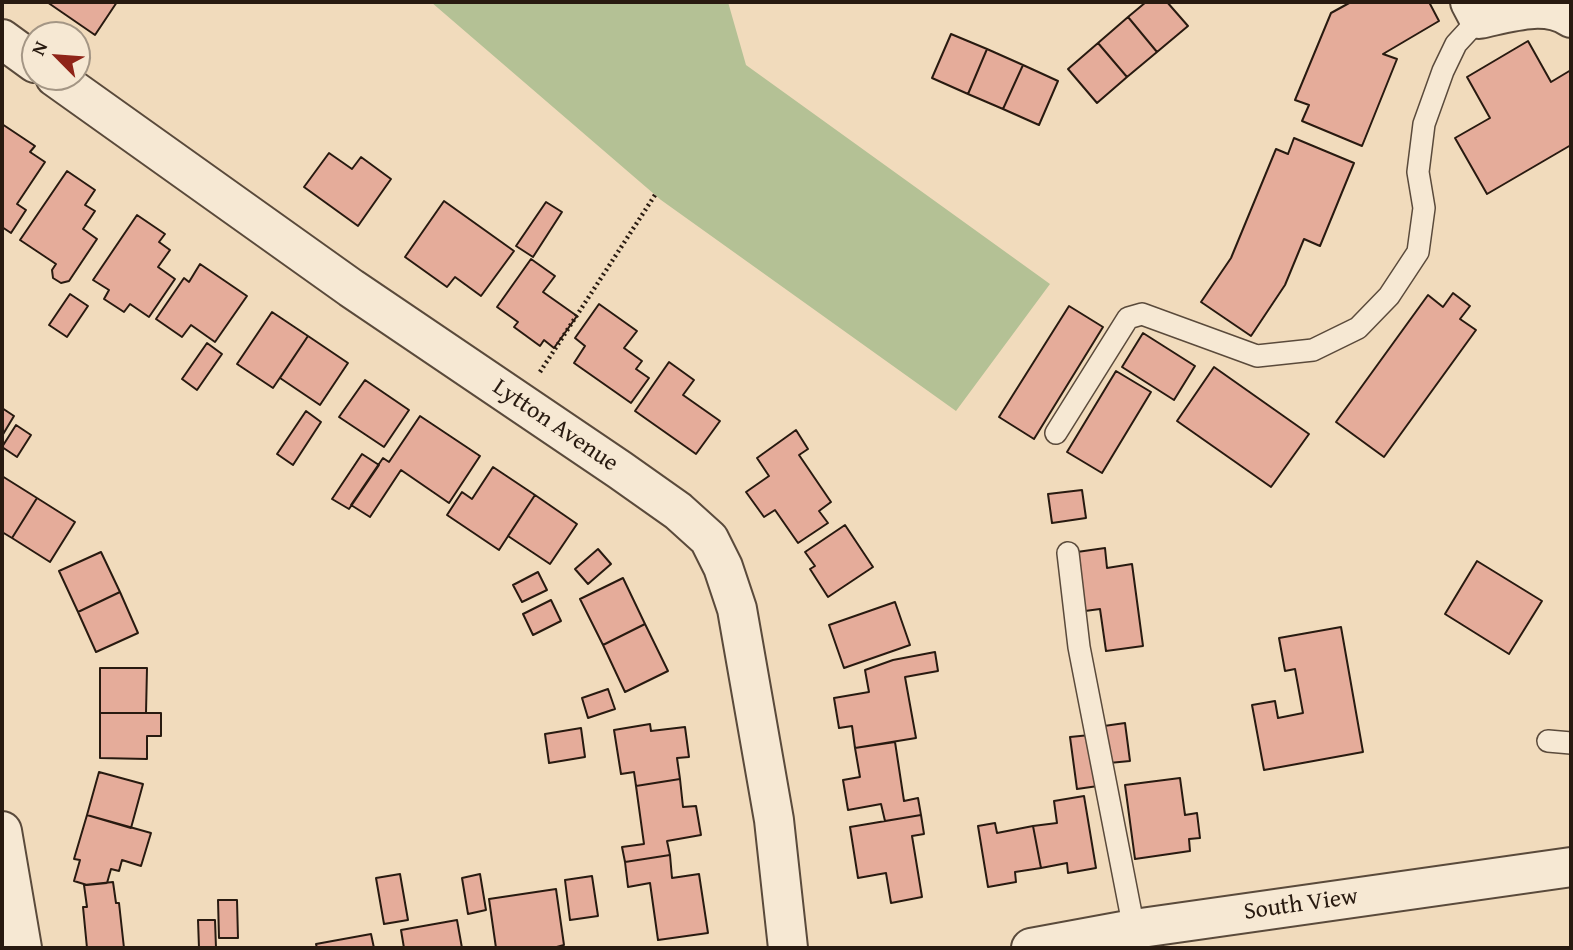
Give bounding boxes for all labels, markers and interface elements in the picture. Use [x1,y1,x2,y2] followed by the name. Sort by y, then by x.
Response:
[21,21,91,91] north arrow
[23,36,54,60] text: N
[487,373,623,479] street label: Lytton Avenue
[1242,883,1360,927] street label: South View

